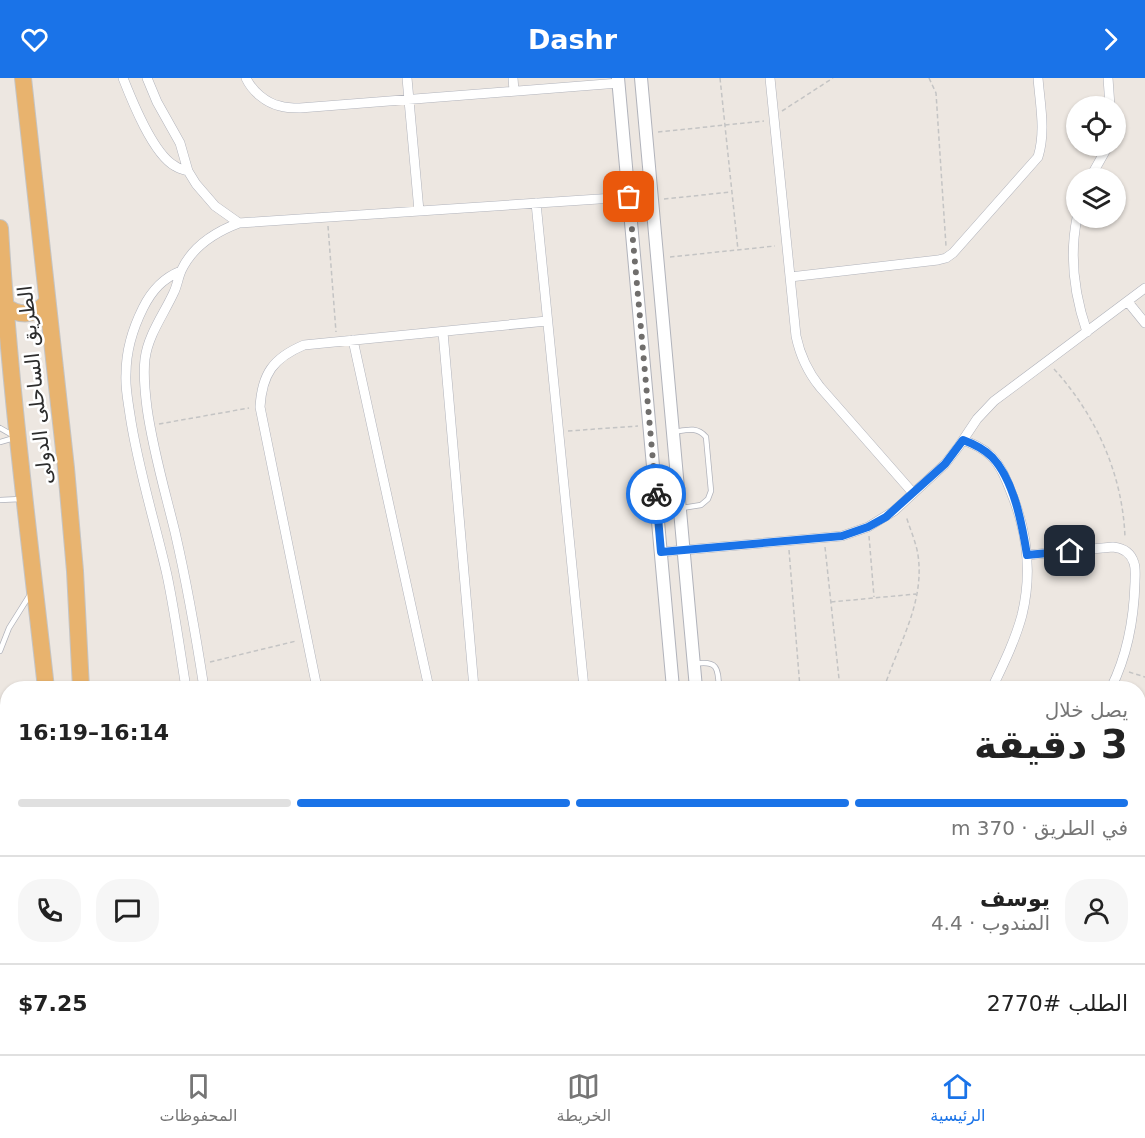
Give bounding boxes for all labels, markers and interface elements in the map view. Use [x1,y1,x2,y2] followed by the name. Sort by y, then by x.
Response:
[18,23,51,56] icon: heart
[1094,23,1127,56] icon: forward
[528,24,617,55] text: Dashr
[1066,96,1126,228] map controls
[1066,96,1126,156] button: locate
[1066,168,1126,228] button: layers
[603,171,654,222] pin
[612,180,645,213] icon: bag
[13,284,57,486] street label: الطريق الساحلى الدولى
[626,464,686,524] courier
[640,478,673,511] icon: bike
[1044,525,1095,576] pin
[1053,534,1086,567] icon: home
[1045,698,1128,722] text: يصل خلال
[18,720,169,745] text: 16:14–16:19
[974,722,1128,767] text: 3 دقيقة
[951,816,1128,840] text: في الطريق · 370 m
[18,879,81,942] button: phone
[96,879,159,942] button: chat
[1065,879,1128,942] button: person
[980,886,1050,911] text: يوسف
[931,911,1050,935] text: المندوب · 4.4
[18,991,88,1016] text: $7.25
[987,991,1128,1016] text: الطلب #2770
[160,1070,238,1125] tab: المحفوظات
[557,1070,611,1125] tab: الخريطة
[930,1070,985,1125] tab: الرئيسية

